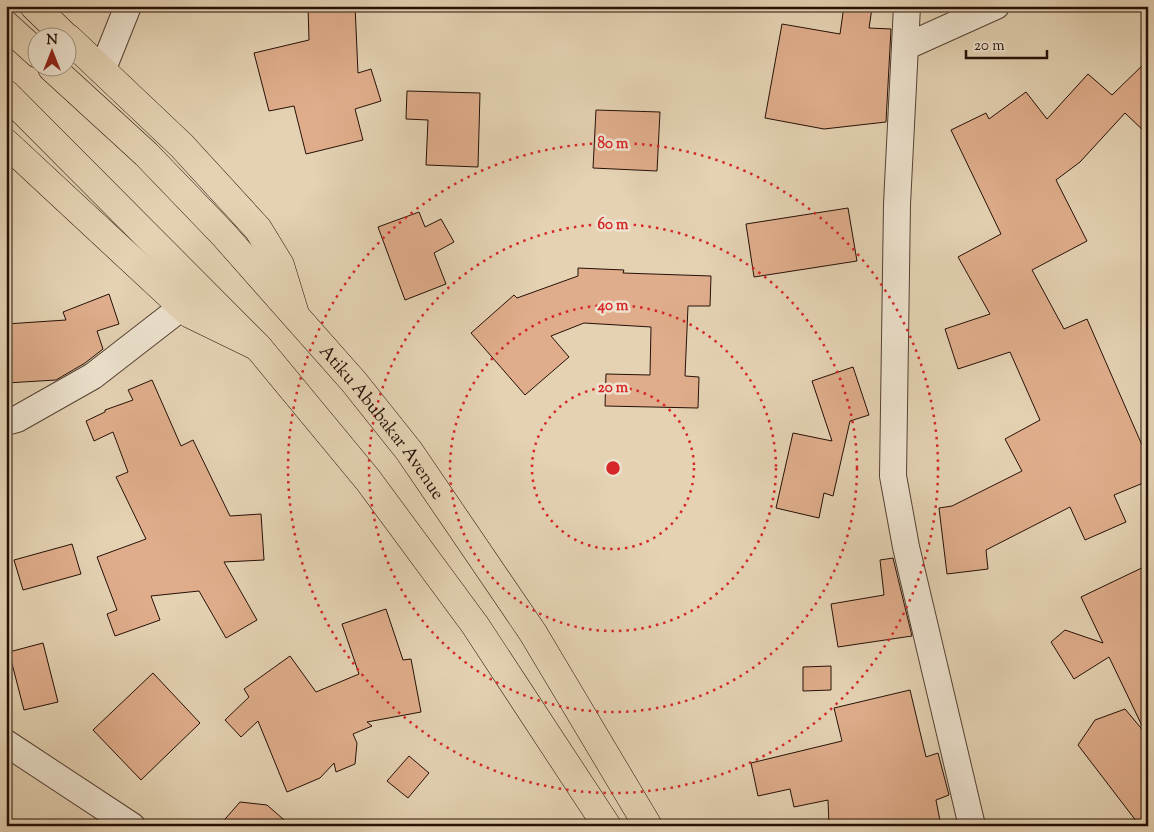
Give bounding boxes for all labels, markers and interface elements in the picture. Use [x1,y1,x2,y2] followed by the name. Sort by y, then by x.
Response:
[28,28,78,78] north arrow
[966,28,1048,60] scale bar
[46,31,58,51] text: N
[974,36,1005,57] text: 20 m
[597,134,629,155] text: 80 m
[598,215,629,236] text: 60 m
[597,296,629,317] text: 40 m
[312,340,450,506] street label: Atiku Abubakar Avenue
[598,378,629,399] text: 20 m
[604,459,622,477] centre of rings

